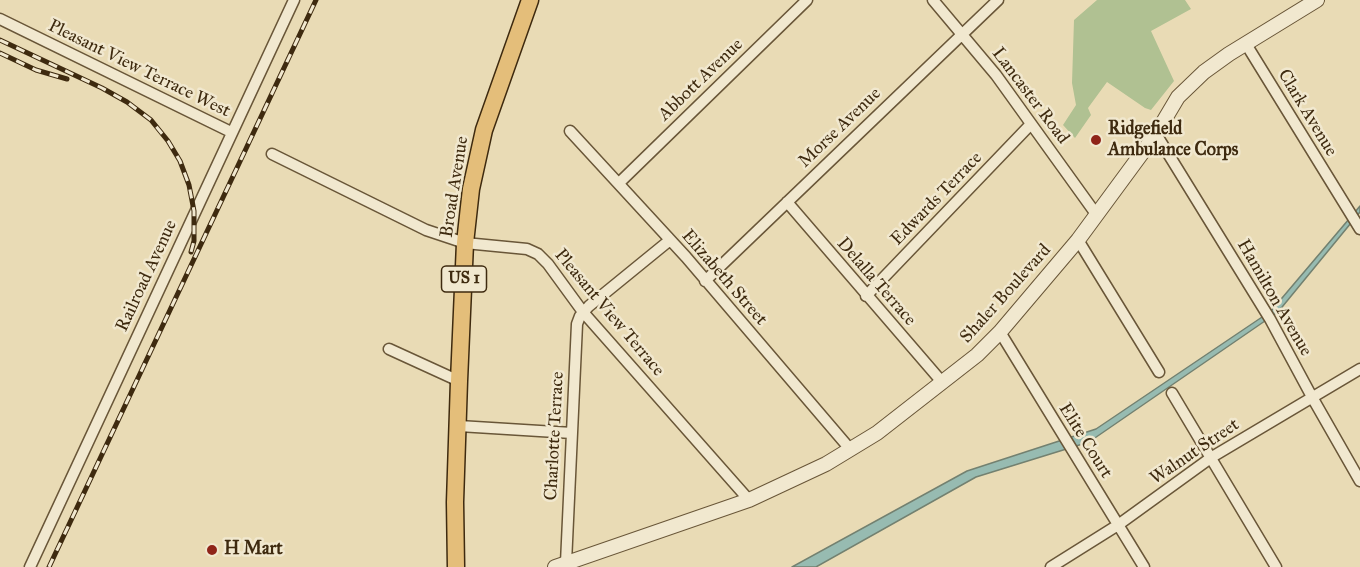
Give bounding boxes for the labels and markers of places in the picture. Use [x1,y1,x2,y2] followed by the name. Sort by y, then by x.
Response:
[1108,119,1238,162] place label: Ridgefield Ambulance Corps
[1089,133,1103,147] marker: Ridgefield Ambulance Corps
[224,539,283,561] place label: H Mart
[205,543,219,557] marker: H Mart

